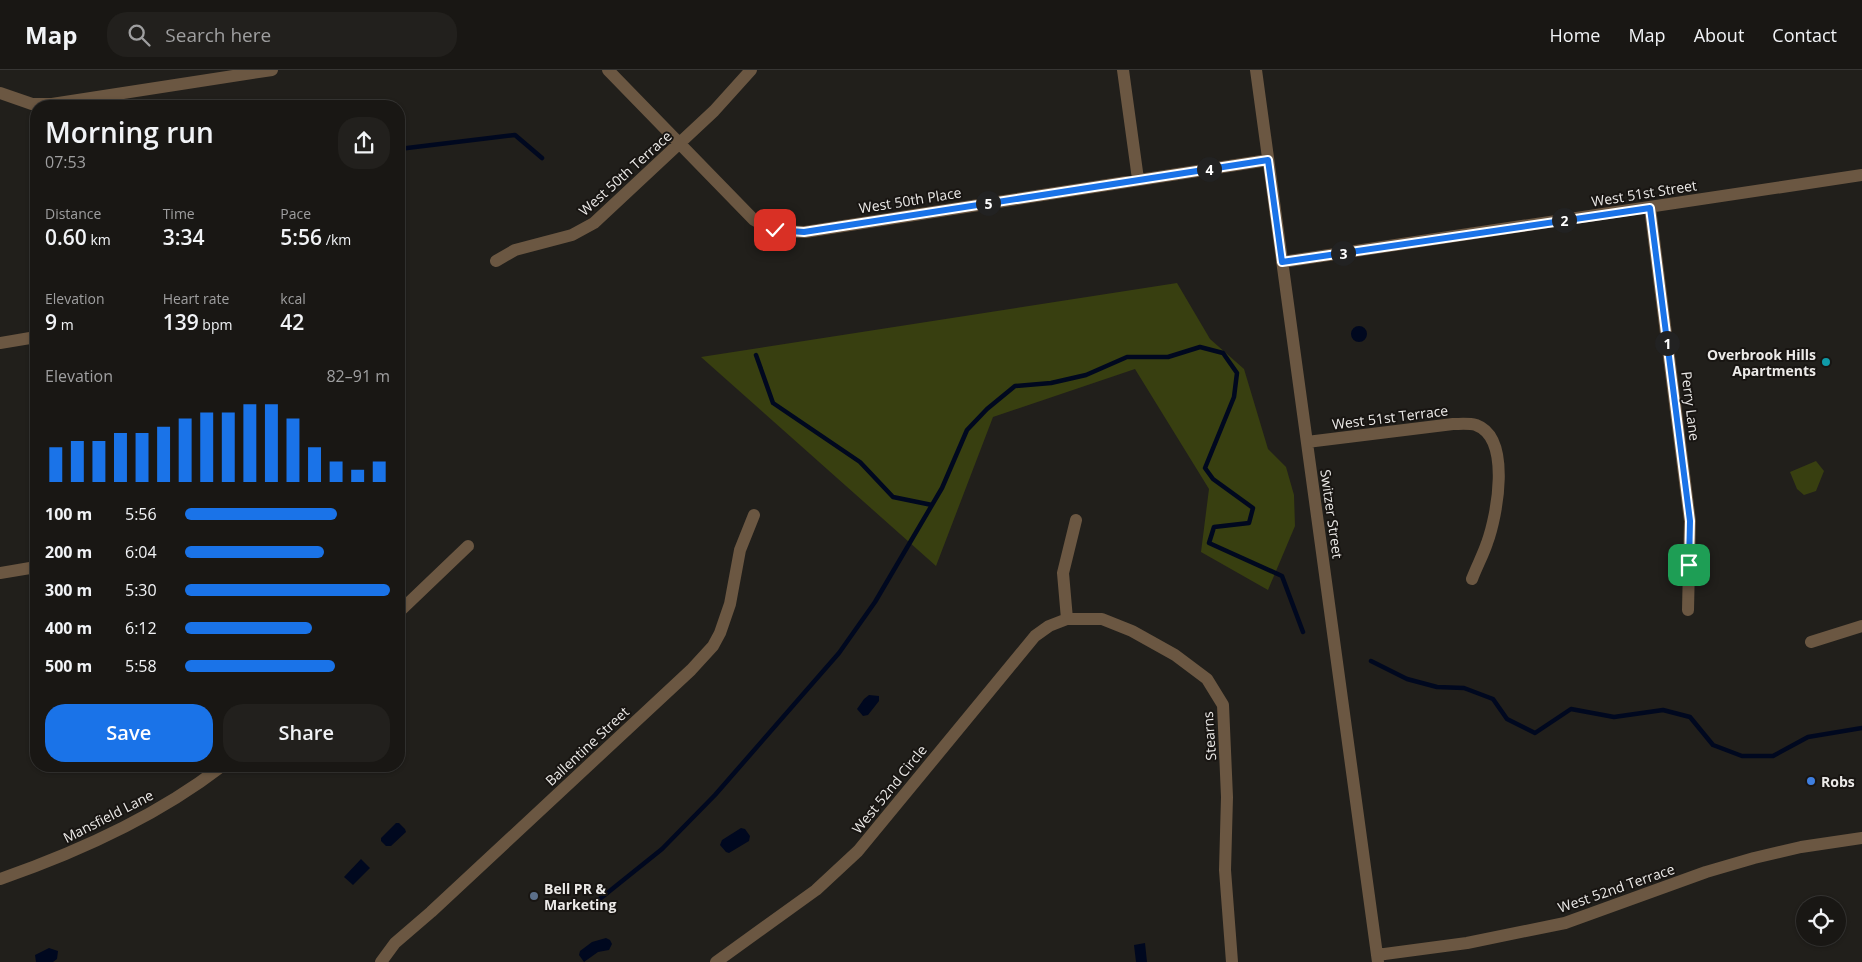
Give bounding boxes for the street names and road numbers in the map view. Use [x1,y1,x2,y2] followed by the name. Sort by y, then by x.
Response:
[575,126,676,220] street label: West 50th Terrace
[1590,175,1698,211] street label: West 51st Street
[857,182,963,217] street label: West 50th Place
[1677,370,1705,442] street label: Perry Lane
[1331,400,1449,434] street label: West 51st Terrace
[1316,468,1348,560] street label: Switzer Street
[541,702,633,790] street label: Ballentine Street
[1198,710,1220,761] street label: Stearns
[847,741,931,837] street label: West 52nd Circle
[60,785,157,847] street label: Mansfield Lane
[1555,859,1677,917] street label: West 52nd Terrace

